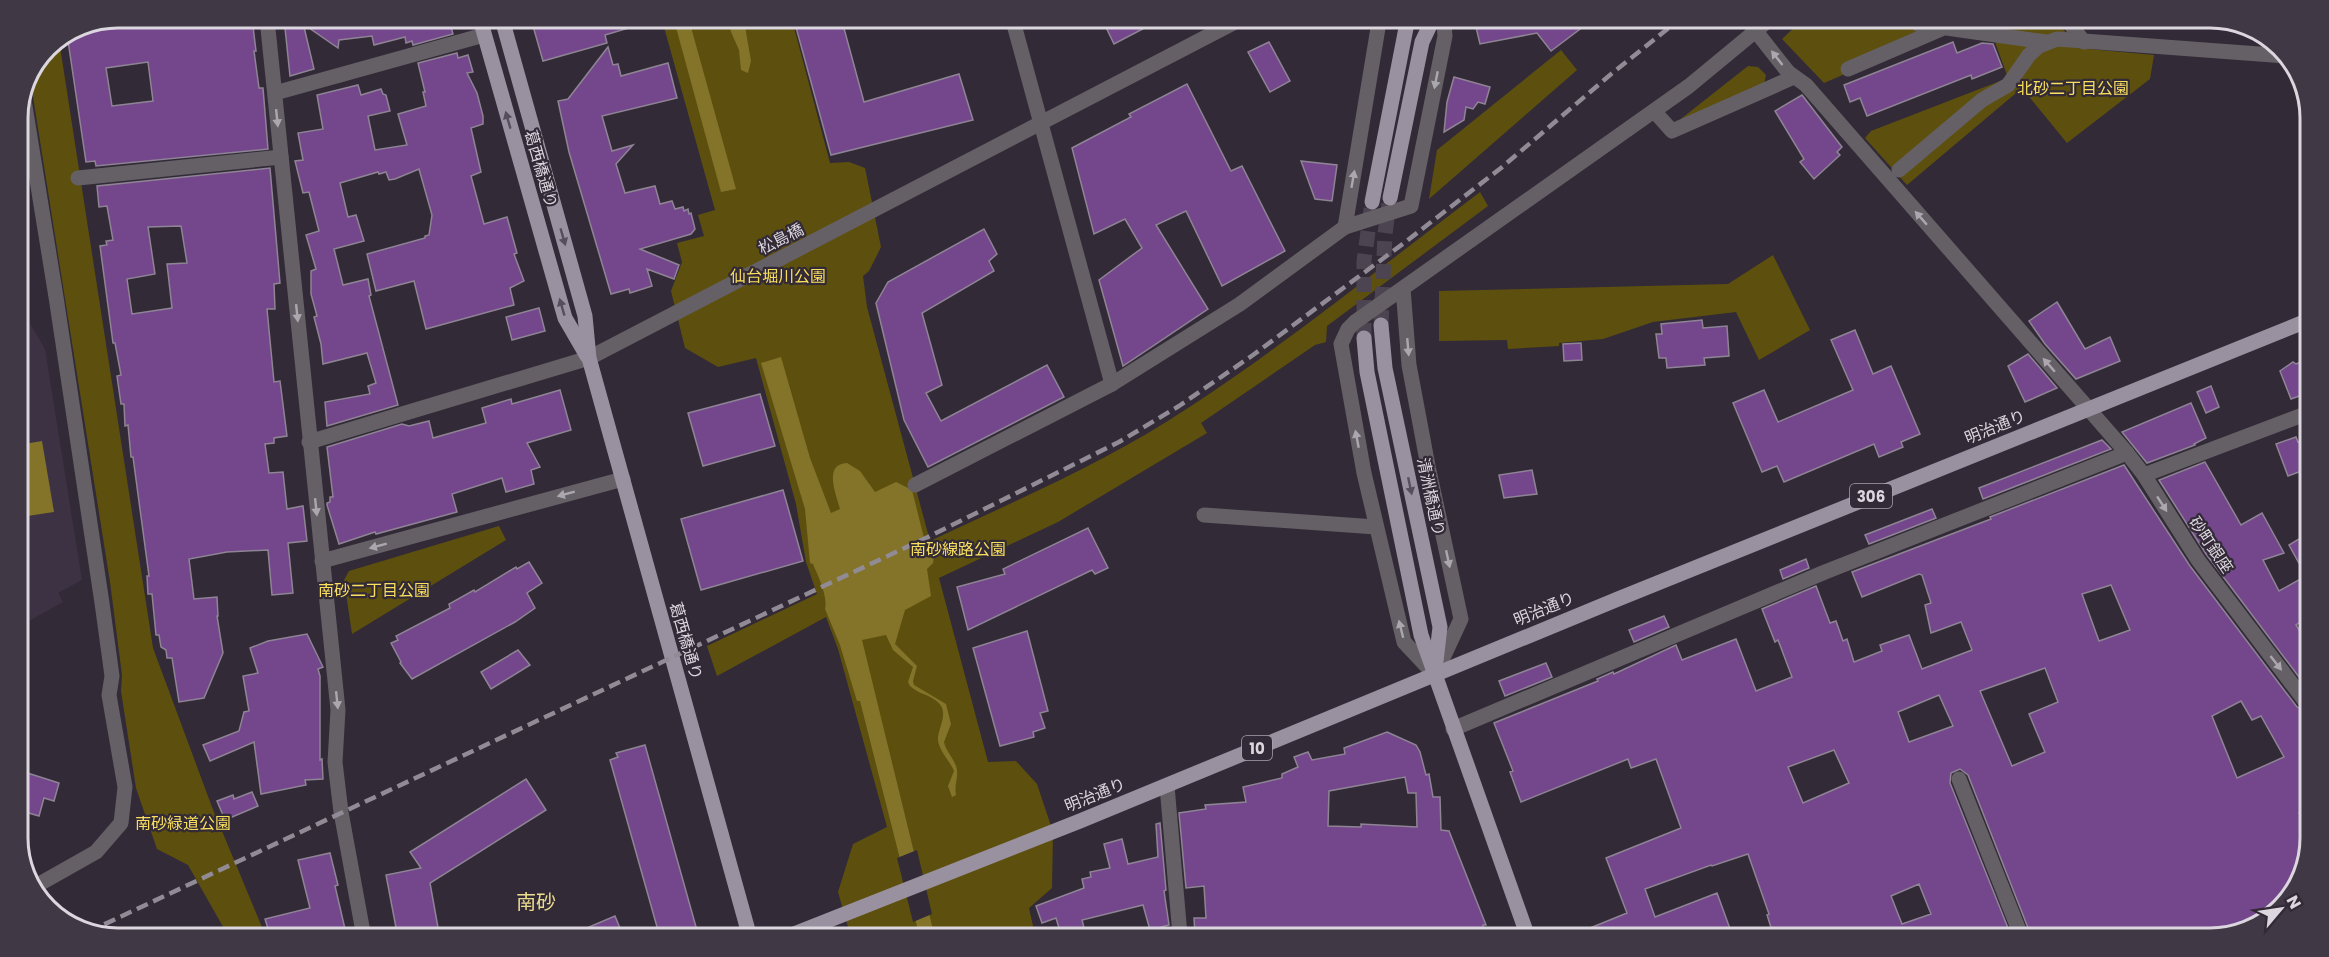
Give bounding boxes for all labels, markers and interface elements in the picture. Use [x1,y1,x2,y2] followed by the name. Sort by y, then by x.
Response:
[1771,50,1783,65] one-way arrow
[1431,71,1440,90] one-way arrow
[2017,77,2129,100] park label: 北砂二丁目公園
[272,109,282,128] one-way arrow
[503,110,513,129] one-way arrow
[519,127,563,211] street label: 葛西橋通り
[1349,169,1358,188] one-way arrow
[1914,210,1928,225] one-way arrow
[754,218,808,260] street label: 松島橋
[559,229,568,247] one-way arrow
[730,265,826,288] park label: 仙台堀川公園
[557,298,566,316] one-way arrow
[292,303,302,322] one-way arrow
[1403,337,1413,356] one-way arrow
[2043,358,2056,373] one-way arrow
[1961,404,2029,450] street label: 明治通り
[1352,429,1361,448] one-way arrow
[1411,455,1451,539] street label: 清洲橋通り
[1406,477,1415,496] one-way arrow
[1850,484,1892,508] road number: 306
[557,490,575,500] one-way arrow
[2156,496,2168,512] one-way arrow
[311,497,321,516] one-way arrow
[2184,512,2238,578] street label: 砂町銀座
[910,538,1006,561] park label: 南砂線路公園
[369,542,387,551] one-way arrow
[1444,550,1454,568] one-way arrow
[318,579,430,602] park label: 南砂二丁目公園
[1510,586,1578,632] street label: 明治通り
[664,599,708,683] street label: 葛西橋通り
[1395,620,1405,638] one-way arrow
[2269,655,2281,670] one-way arrow
[332,691,342,710] one-way arrow
[1242,736,1272,760] road number: 10
[1061,772,1129,818] street label: 明治通り
[135,812,231,835] park label: 南砂緑道公園
[2251,879,2311,939] north arrow
[516,888,556,916] district label: 南砂
[2281,891,2307,913] text: N

